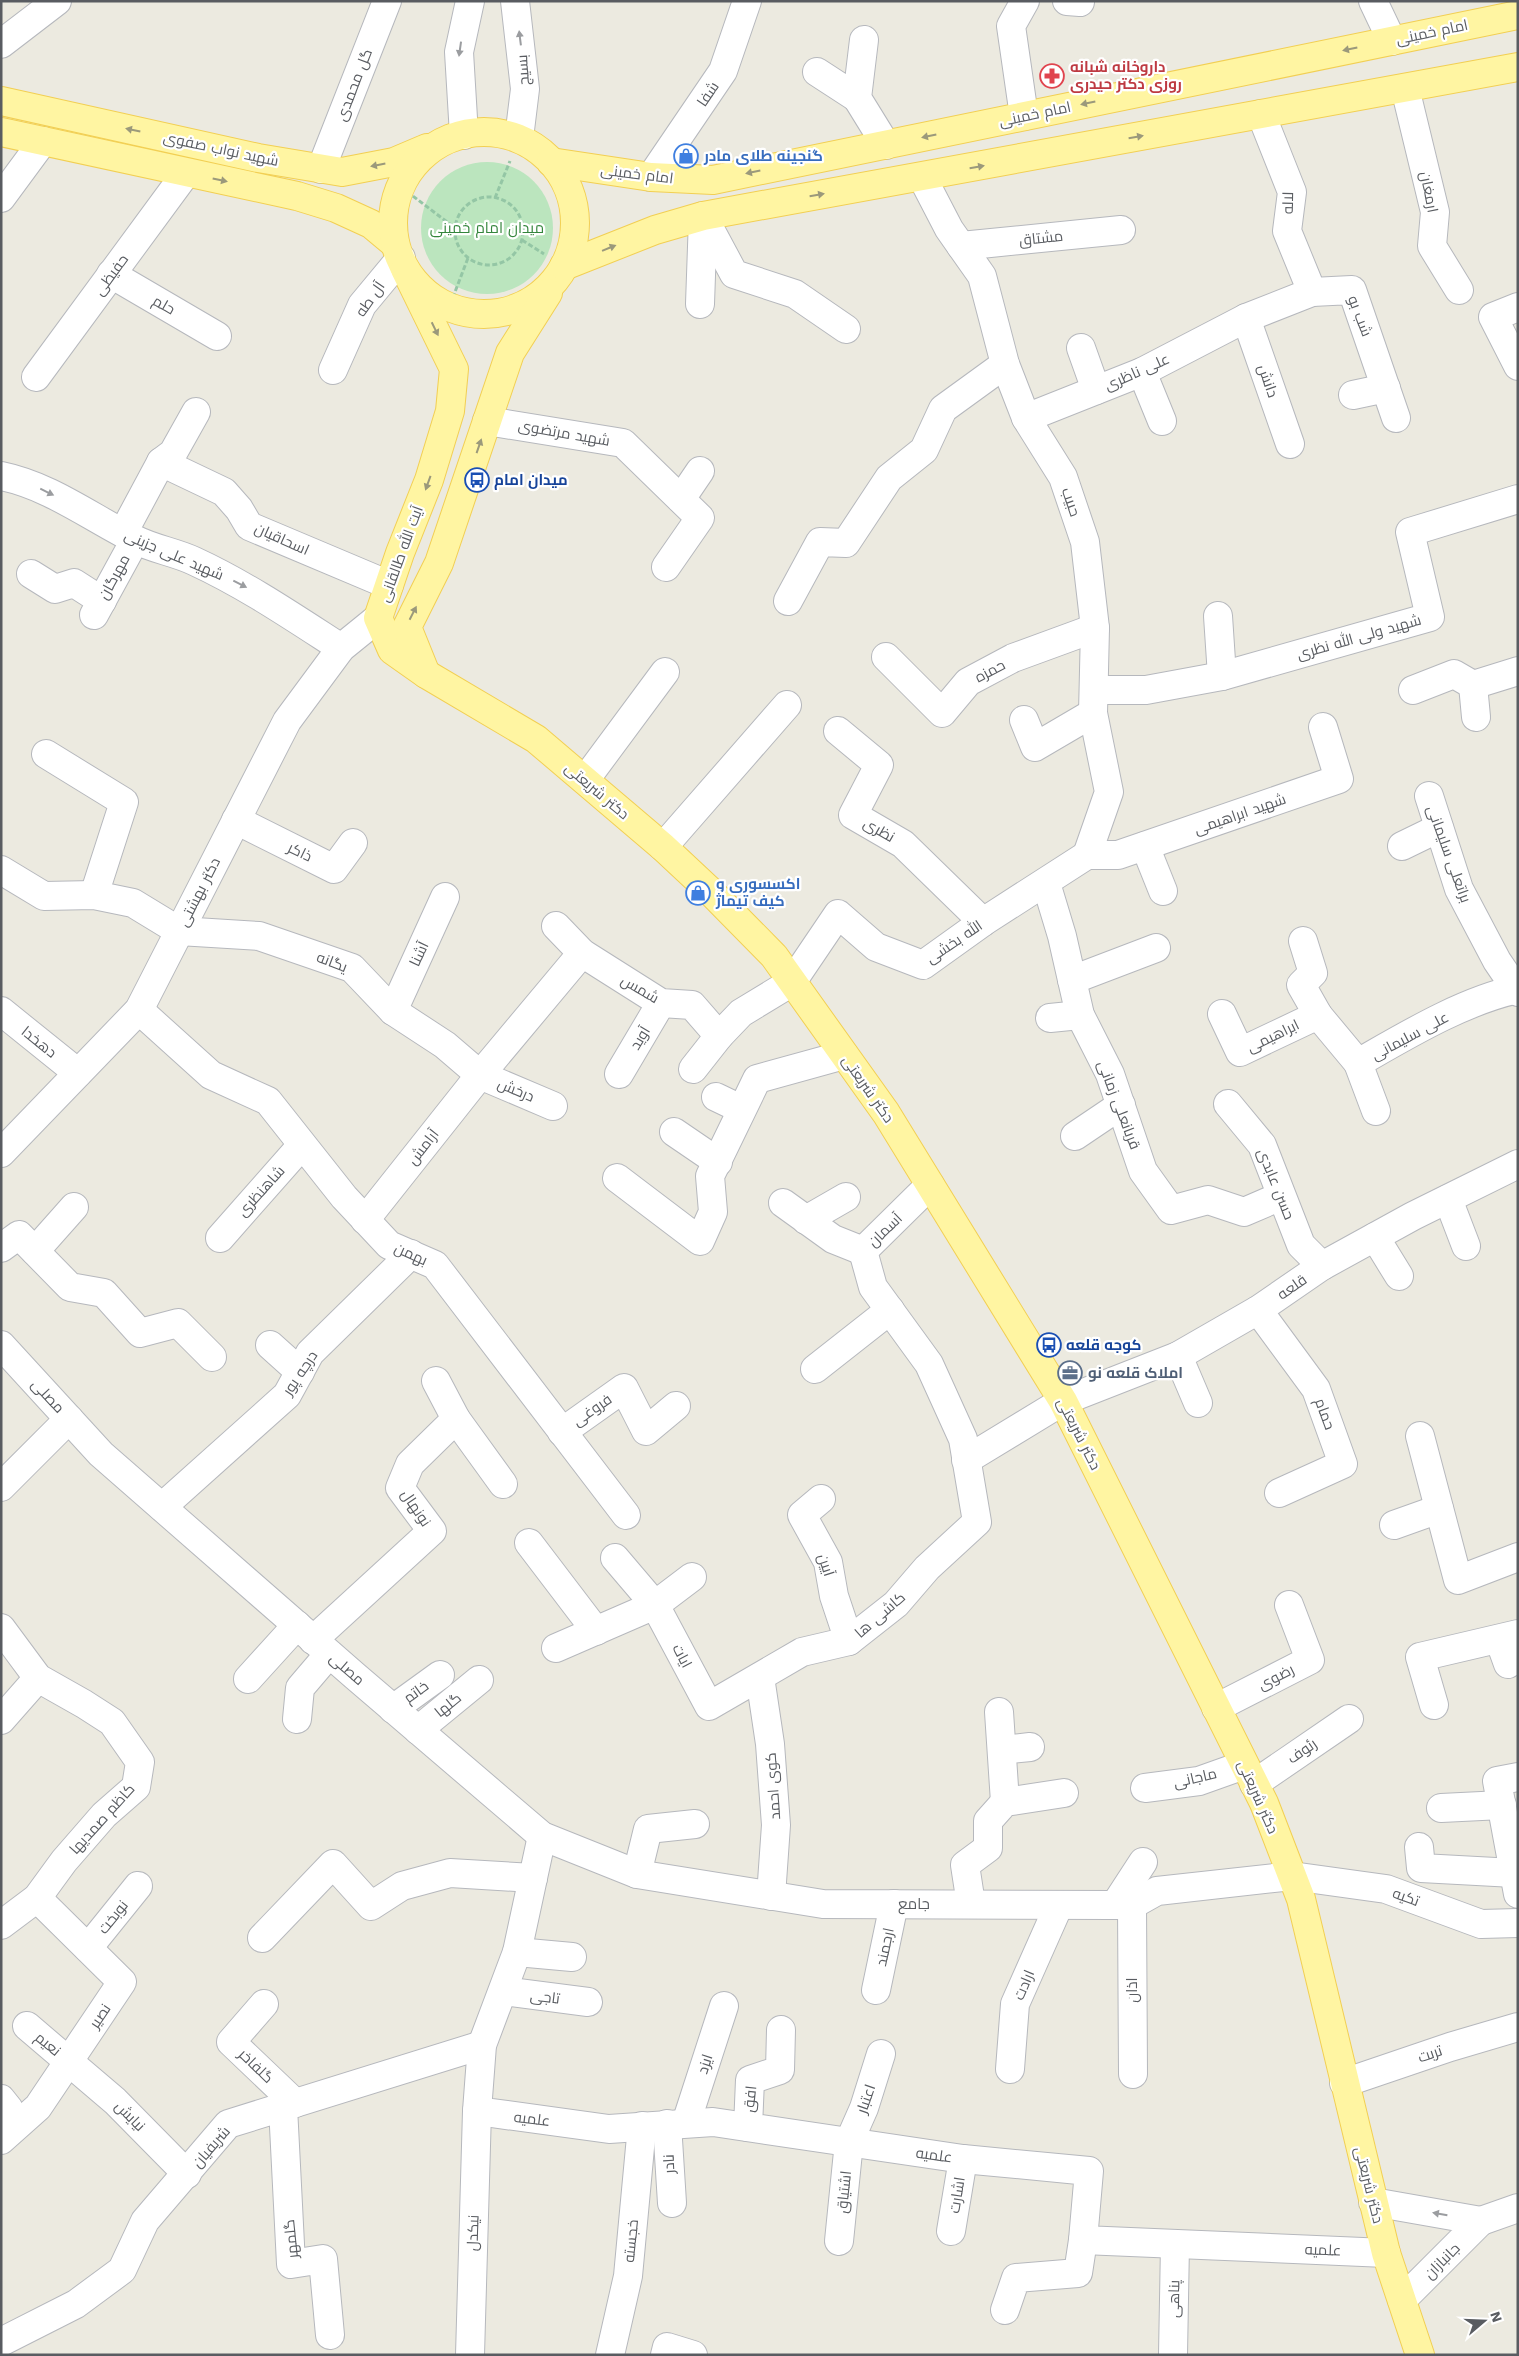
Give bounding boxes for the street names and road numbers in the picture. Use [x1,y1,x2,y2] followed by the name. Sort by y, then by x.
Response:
[1394,16,1470,49] street label: امام خمینی
[332,46,377,124] street label: گل محمدی
[513,54,535,86] street label: بسیج
[693,78,723,110] street label: شفا
[997,98,1073,131] street label: امام خمینی
[161,128,280,171] street label: شهید نواب صفوی
[599,161,674,188] street label: امام خمینی
[1415,170,1442,214] street label: ارمغان
[1279,192,1297,214] street label: لاله
[1018,227,1064,250] street label: مشتاق
[90,251,133,300] street label: حفیظی
[351,278,389,320] street label: آل طه
[149,291,178,319] street label: حلم
[1344,293,1376,339] street label: شب بو
[1102,350,1173,395] street label: علی ناظری
[1253,362,1282,400] street label: دانش
[517,416,611,451] street label: شهید مرتضوی
[1058,485,1084,519] street label: حبیب
[374,503,428,605] street label: آیت الله طالقانی
[252,519,312,560] street label: اسحاقیان
[121,526,226,585] street label: شهید علی جزینی
[94,551,135,603] street label: مهرگان
[1294,610,1424,664] street label: شهید ولی الله نظری
[972,656,1008,686] street label: حمزه
[560,759,633,824] street label: دکتر شریعتی
[1192,790,1289,839] street label: شهید ابراهیمی
[1422,803,1475,905] street label: براتعلی سلیمانی
[860,814,898,847] street label: نظری
[284,838,315,866] street label: ذاکر
[174,854,225,930] street label: دکتر بهشتی
[922,916,986,968] street label: الله بخشی
[406,939,432,969] street label: آشنا
[314,948,350,976] street label: یگانه
[617,971,662,1008] street label: شمس
[1368,1008,1452,1065] street label: علی سلیمانی
[1244,1016,1303,1057] street label: ابراهیمی
[18,1022,60,1062] street label: دهخدا
[626,1023,654,1053] street label: آوید
[837,1052,898,1127] street label: دکتر شریعتی
[1093,1058,1144,1152] street label: قربانعلی زمانی
[494,1074,537,1107] street label: درخش
[403,1126,443,1169] street label: آرامش
[1253,1146,1298,1223] street label: حسن عابدی
[233,1162,289,1221] street label: شاهنظری
[864,1209,907,1251] street label: آسمان
[391,1239,430,1270] street label: بهمن
[1274,1270,1310,1304] street label: قلعه
[278,1347,322,1400] street label: درچه پور
[27,1375,68,1418] street label: مصلی
[569,1390,616,1431] street label: فروغی
[1052,1395,1105,1474] street label: دکتر شریعتی
[1310,1396,1339,1433] street label: حمام
[396,1486,435,1531] street label: نونهال
[813,1551,838,1579] street label: آیین
[851,1588,910,1643] street label: کاشی ها
[668,1641,696,1671] street label: ایات
[325,1649,368,1690] street label: مصلی
[1255,1660,1298,1695] street label: رضوی
[400,1677,433,1708] street label: خاتم
[431,1689,466,1722] street label: گلها
[1284,1734,1320,1768] street label: رئوف
[762,1752,785,1820] street label: کوی احمد
[1233,1757,1282,1837] street label: دکتر شریعتی
[1172,1764,1219,1793] street label: ماجانی
[66,1780,139,1859] street label: کاظم صمدیها
[1390,1884,1422,1910] street label: تکیه
[898,1895,930,1915] street label: جامع
[94,1897,132,1937] street label: نوبخت
[872,1926,898,1968] street label: ارجمند
[1010,1967,1038,2003] street label: ارادت
[1123,1977,1142,2003] street label: اذان
[529,1986,561,2009] street label: تاجی
[85,2000,115,2033] street label: نصیر
[31,2028,64,2061] street label: نعیم
[1415,2041,1445,2067] street label: تربت
[234,2044,277,2087] street label: گلفاخر
[693,2052,717,2076] street label: ایزد
[852,2082,879,2117] street label: اعتبار
[740,2085,761,2113] street label: افق
[110,2097,149,2136] street label: نیایش
[513,2108,551,2130] street label: علمیه
[188,2123,235,2172] street label: شریفیان
[915,2144,953,2166] street label: علمیه
[1350,2145,1387,2226] street label: دکتر شریعتی
[659,2154,679,2175] street label: نادر
[833,2170,856,2214] street label: اشتیاق
[945,2175,969,2215] street label: اشارت
[463,2215,483,2251] street label: نیکدل
[280,2218,303,2260] street label: گلمهر
[620,2218,642,2264] street label: خجسته
[1420,2239,1464,2283] street label: جانبازان
[1304,2240,1342,2260] street label: علمیه
[1165,2280,1184,2318] street label: پناهی

